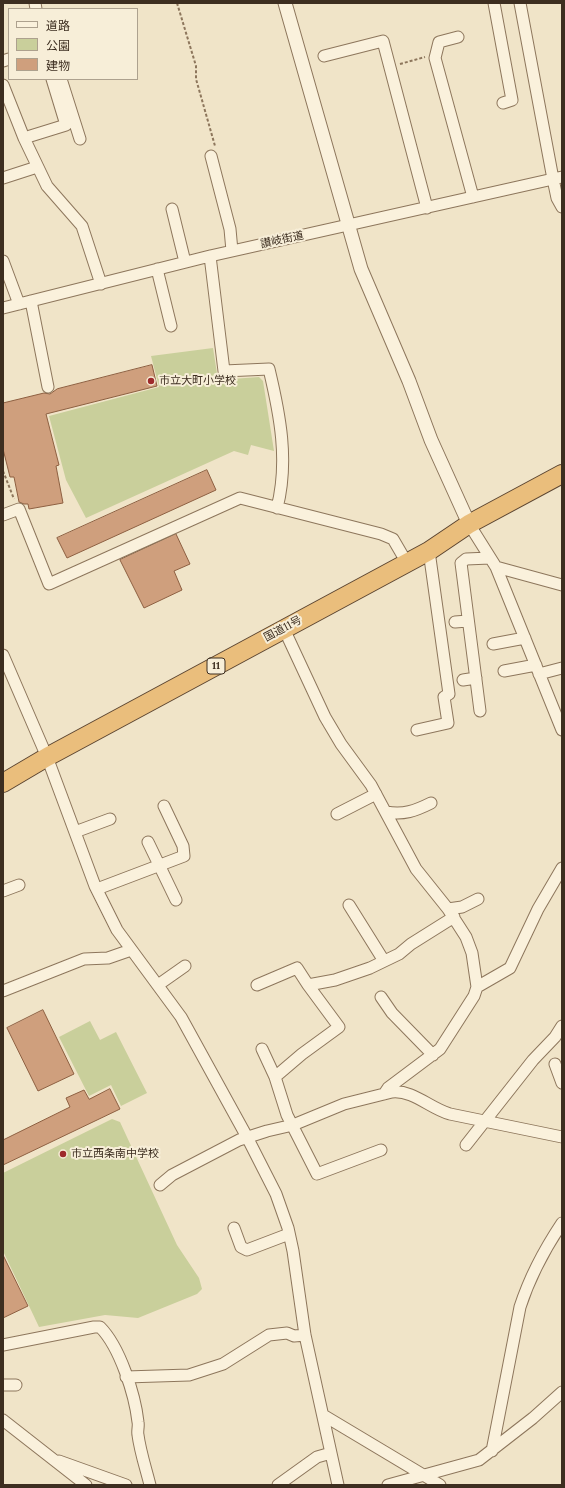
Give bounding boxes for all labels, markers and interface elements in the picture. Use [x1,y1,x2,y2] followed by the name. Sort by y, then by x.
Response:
[8,8,138,80] legend
[46,18,70,33] text: 道路
[46,38,70,53] text: 公園
[46,58,70,73] text: 建物
[259,229,305,251] street label: 讃岐街道
[159,374,236,388] place label: 市立大町小学校
[146,376,156,386] marker: 市立大町小学校
[262,614,304,644] street label: 国道11号
[207,658,225,674] road number: 11
[71,1147,159,1161] place label: 市立西条南中学校
[58,1149,68,1159] marker: 市立西条南中学校

